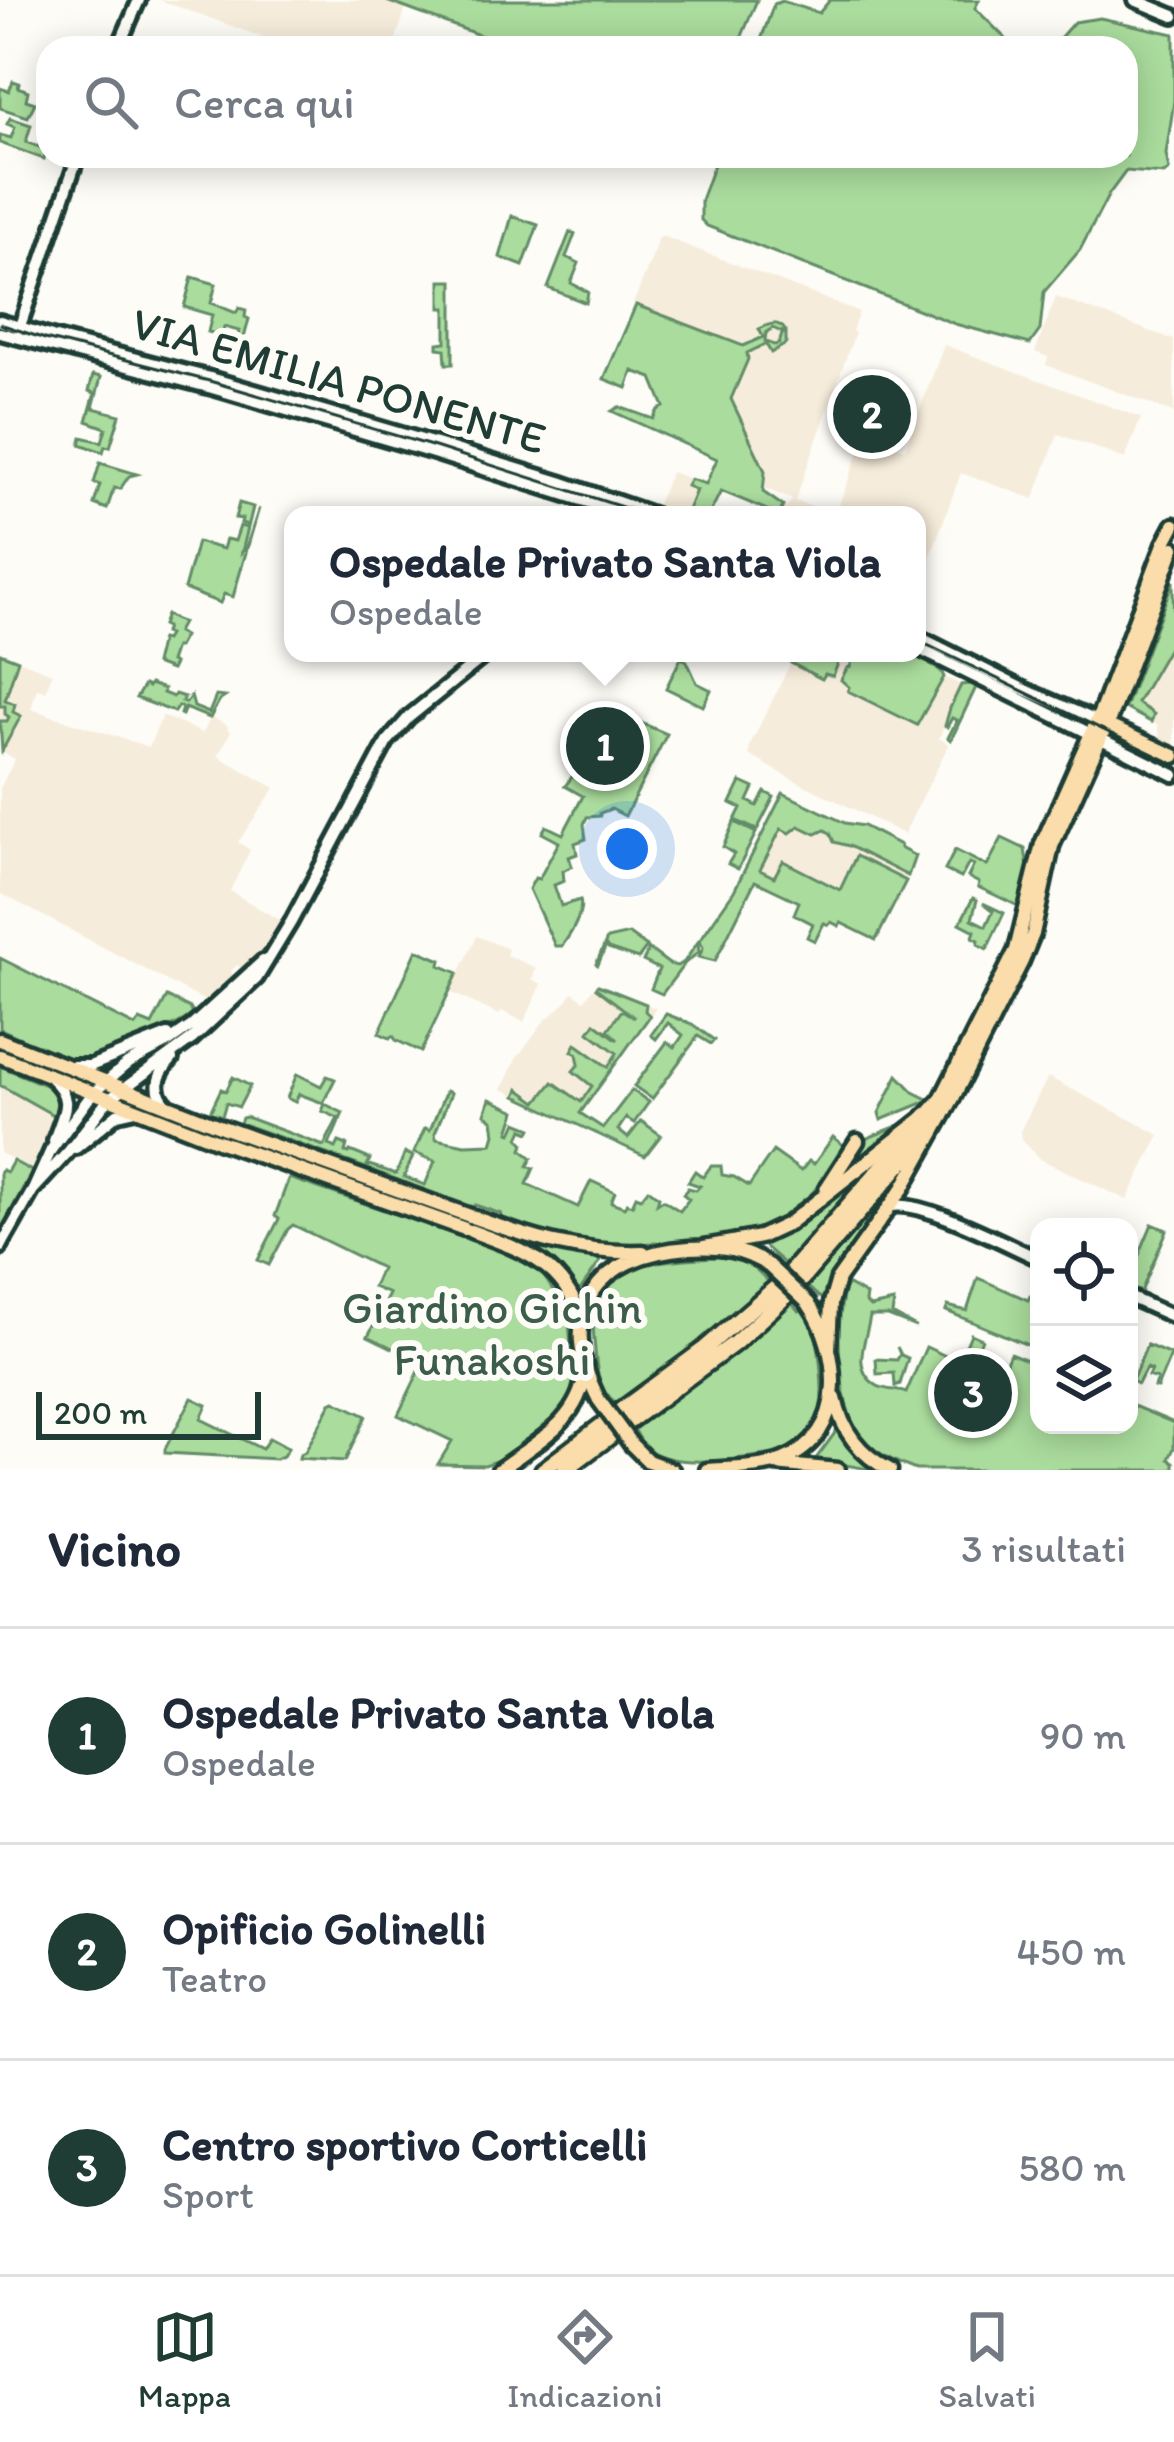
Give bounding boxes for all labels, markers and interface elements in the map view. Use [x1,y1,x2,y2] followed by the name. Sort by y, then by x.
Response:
[36,36,1138,168] search box
[78,69,144,135] icon: search
[174,75,355,129] text: Cerca qui
[126,295,552,465] street label: VIA EMILIA PONENTE
[833,369,911,459] pin: 2
[284,506,926,662] popup
[329,534,881,588] text: Ospedale Privato Santa Viola
[329,588,483,635] text: Ospedale
[566,701,644,791] pin: 1
[597,819,657,879] your location
[1030,1218,1138,1434] map controls
[1030,1218,1138,1326] button: locate
[342,1280,642,1386] park label: Giardino Gichin Funakoshi
[1030,1326,1138,1434] button: layers
[934,1348,1012,1438] pin: 3
[36,1386,261,1439] scale bar
[54,1393,147,1432] text: 200 m
[48,1518,181,1579] text: Vicino
[961,1525,1126,1572] text: 3 risultati
[162,1685,714,1739] text: Ospedale Privato Santa Viola
[78,1712,96,1759] text: 1
[1040,1712,1126,1759] text: 90 m
[162,1739,316,1786] text: Ospedale
[162,1901,486,1955] text: Opificio Golinelli
[77,1928,97,1975] text: 2
[1016,1928,1126,1975] text: 450 m
[162,1955,267,2002] text: Teatro
[162,2117,648,2171] text: Centro sportivo Corticelli
[76,2144,98,2191] text: 3
[1019,2144,1126,2191] text: 580 m
[162,2171,254,2218] text: Sport
[138,2304,231,2415] tab: Mappa
[507,2304,663,2415] tab: Indicazioni
[939,2304,1036,2415] tab: Salvati

